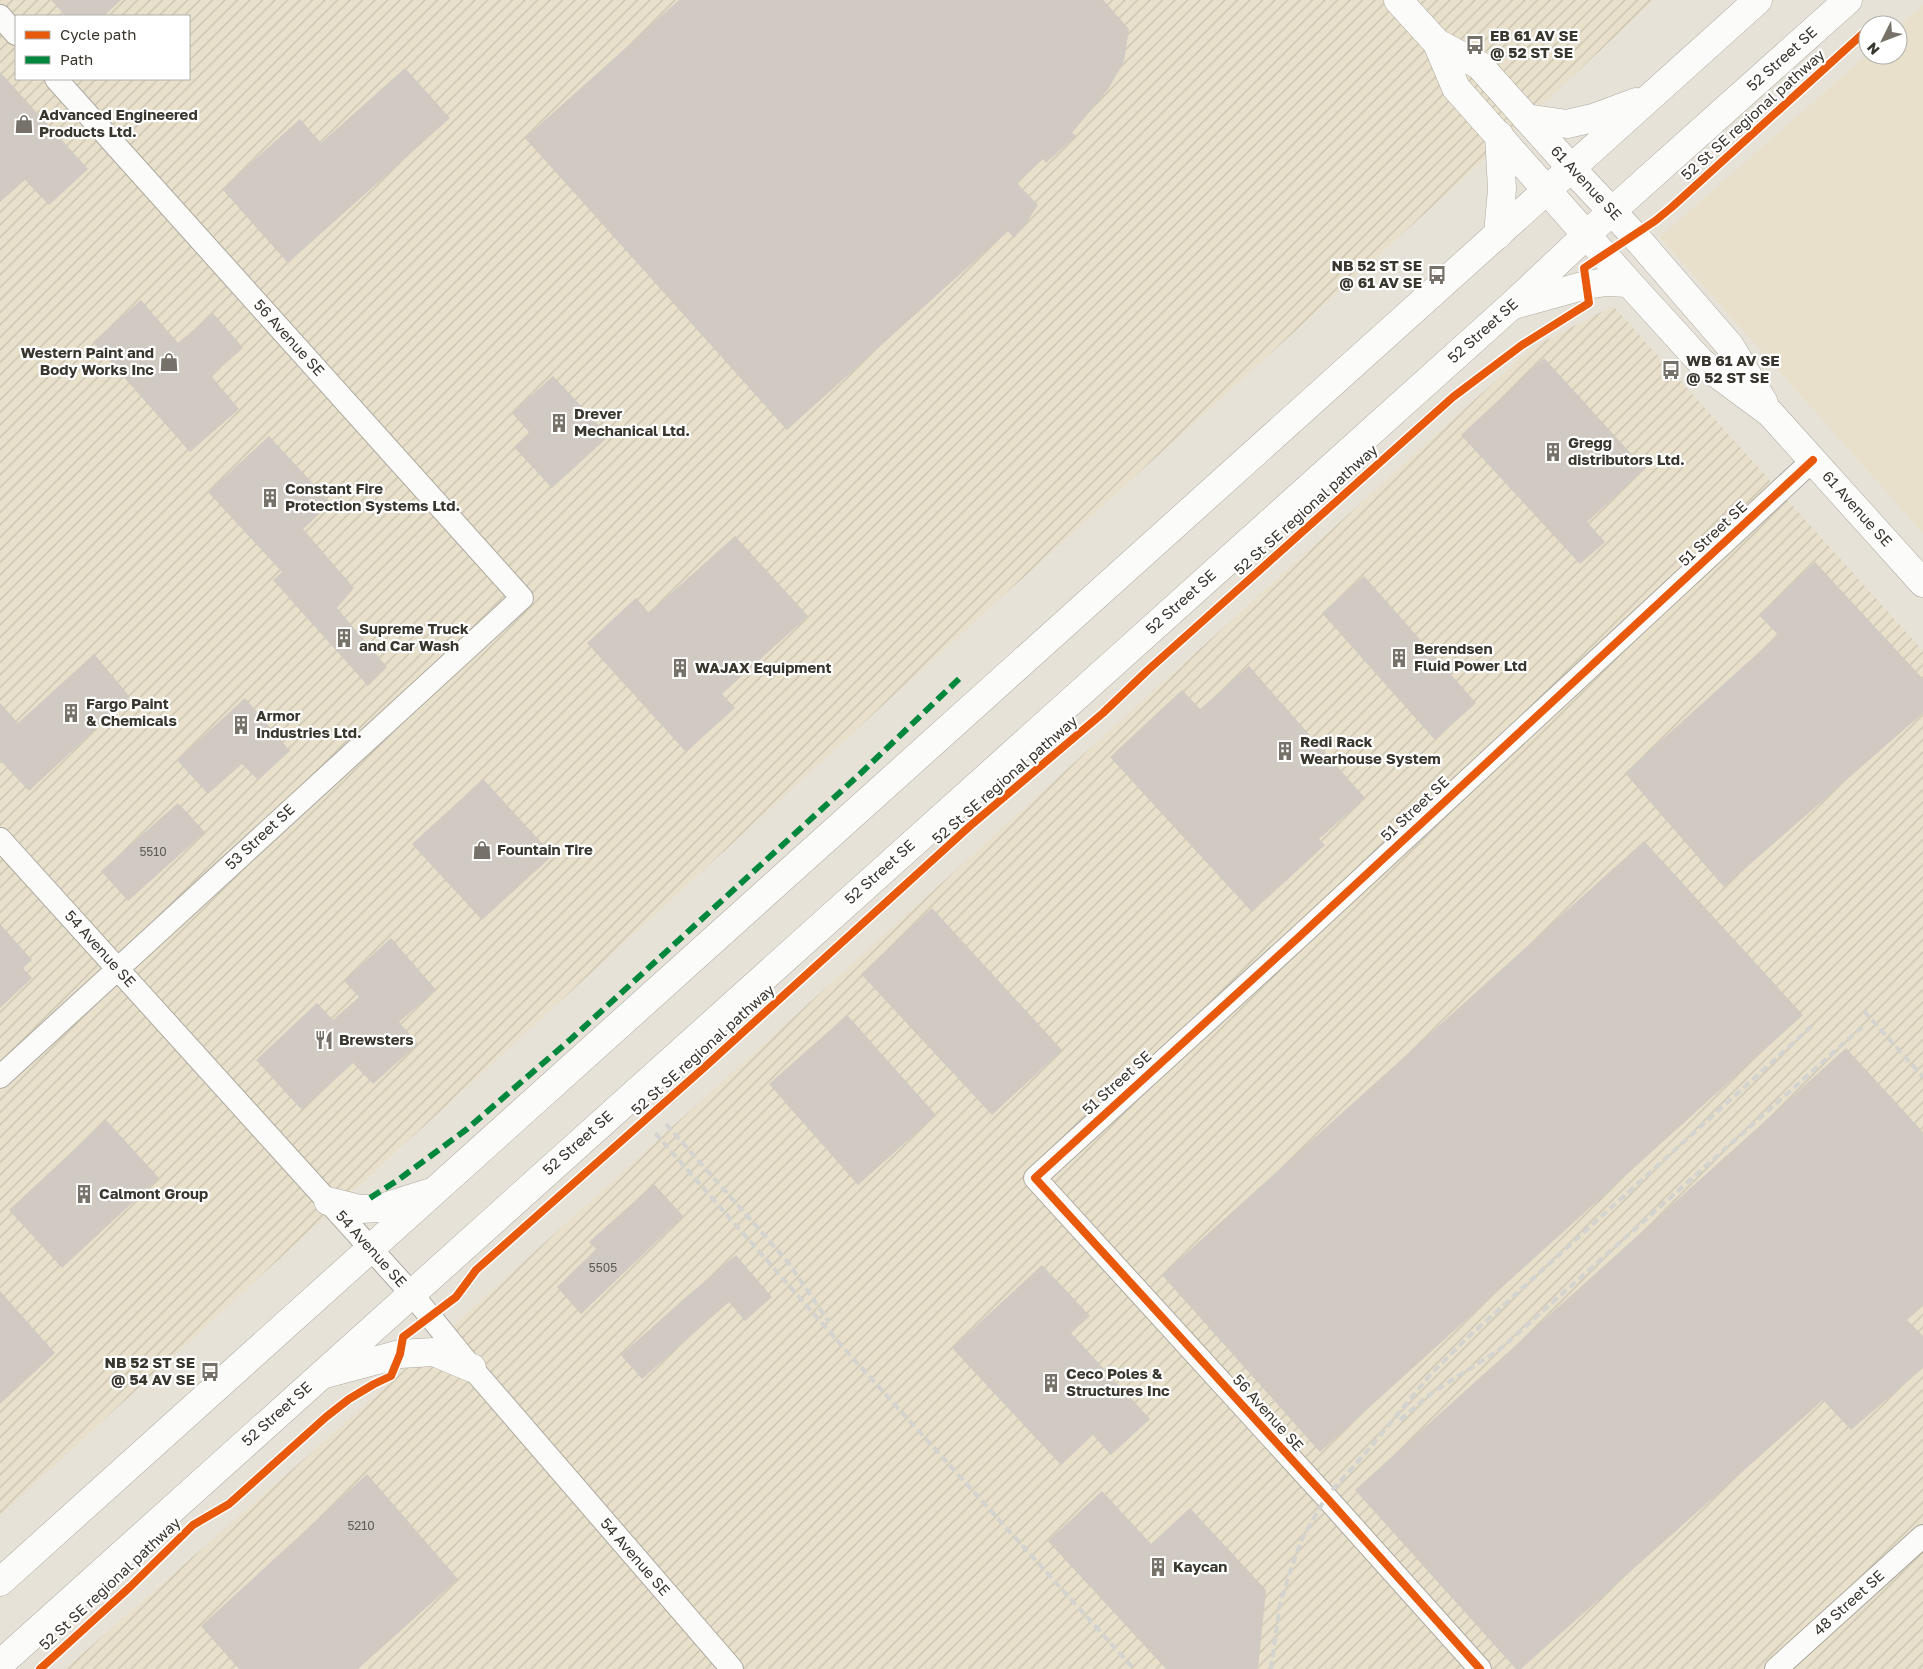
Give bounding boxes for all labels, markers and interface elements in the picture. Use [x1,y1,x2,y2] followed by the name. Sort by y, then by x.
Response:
[15,15,190,80] legend
[1858,15,1908,65] north arrow
[1743,22,1820,94] street label: 52 Street SE
[60,25,136,43] text: Cycle path
[1490,26,1578,61] place label: EB 61 AV SE @ 52 ST SE
[1464,34,1486,56] bus stop icon: EB 61 AV SE @ 52 ST SE
[1863,39,1883,59] text: N
[1677,45,1828,183] street label: 52 St SE regional pathway
[60,50,93,68] text: Path
[39,105,198,140] place label: Advanced Engineered Products Ltd.
[13,113,35,135] shop icon: Advanced Engineered Products Ltd.
[1548,141,1626,223] street label: 61 Avenue SE
[1332,256,1422,291] place label: NB 52 ST SE @ 61 AV SE
[1426,264,1448,286] bus stop icon: NB 52 ST SE @ 61 AV SE
[1444,294,1521,366] street label: 52 Street SE
[251,295,329,379] street label: 56 Avenue SE
[21,343,154,378] place label: Western Paint and Body Works Inc
[158,351,180,373] shop icon: Western Paint and Body Works Inc
[1686,351,1780,386] place label: WB 61 AV SE @ 52 ST SE
[1660,359,1682,381] bus stop icon: WB 61 AV SE @ 52 ST SE
[574,404,690,439] place label: Drever Mechanical Ltd.
[548,412,570,434] building icon: Drever Mechanical Ltd.
[1568,433,1685,468] place label: Gregg distributors Ltd.
[1230,440,1381,578] street label: 52 St SE regional pathway
[1542,441,1564,463] building icon: Gregg distributors Ltd.
[1819,467,1896,550] street label: 61 Avenue SE
[285,479,460,514] place label: Constant Fire Protection Systems Ltd.
[259,487,281,509] building icon: Constant Fire Protection Systems Ltd.
[1674,497,1750,569] street label: 51 Street SE
[1142,565,1219,637] street label: 52 Street SE
[359,619,469,654] place label: Supreme Truck and Car Wash
[333,627,355,649] building icon: Supreme Truck and Car Wash
[1414,639,1527,674] place label: Berendsen Fluid Power Ltd
[1388,647,1410,669] building icon: Berendsen Fluid Power Ltd
[669,657,691,679] building icon: WAJAX Equipment
[695,658,831,676] place label: WAJAX Equipment
[86,694,177,729] place label: Fargo Paint & Chemicals
[60,702,82,724] building icon: Fargo Paint & Chemicals
[256,706,362,741] place label: Armor Industries Ltd.
[928,711,1081,847] street label: 52 St SE regional pathway
[230,714,252,736] building icon: Armor Industries Ltd.
[1300,732,1441,767] place label: Redi Rack Wearhouse System
[1274,740,1296,762] building icon: Redi Rack Wearhouse System
[1376,772,1452,844] street label: 51 Street SE
[221,800,298,873] street label: 53 Street SE
[841,835,918,907] street label: 52 Street SE
[471,839,493,861] shop icon: Fountain Tire
[497,840,593,858] place label: Fountain Tire
[139,844,167,859] house number: 5510
[62,906,140,990] street label: 54 Avenue SE
[627,980,778,1118] street label: 52 St SE regional pathway
[313,1029,335,1051] restaurant icon: Brewsters
[339,1030,414,1048] place label: Brewsters
[1078,1047,1155,1118] street label: 51 Street SE
[539,1106,616,1178] street label: 52 Street SE
[73,1183,95,1205] building icon: Calmont Group
[99,1184,208,1202] place label: Calmont Group
[333,1206,411,1290] street label: 54 Avenue SE
[589,1260,617,1275] house number: 5505
[105,1353,195,1388] place label: NB 52 ST SE @ 54 AV SE
[199,1361,221,1383] bus stop icon: NB 52 ST SE @ 54 AV SE
[1066,1364,1170,1399] place label: Ceco Poles & Structures Inc
[1230,1370,1308,1454] street label: 56 Avenue SE
[1040,1372,1062,1394] building icon: Ceco Poles & Structures Inc
[238,1377,315,1449] street label: 52 Street SE
[35,1513,184,1654] street label: 52 St SE regional pathway
[597,1514,674,1599] street label: 54 Avenue SE
[347,1518,375,1533] house number: 5210
[1147,1556,1169,1578] building icon: Kaycan
[1173,1557,1227,1575] place label: Kaycan
[1809,1566,1887,1639] street label: 48 Street SE

